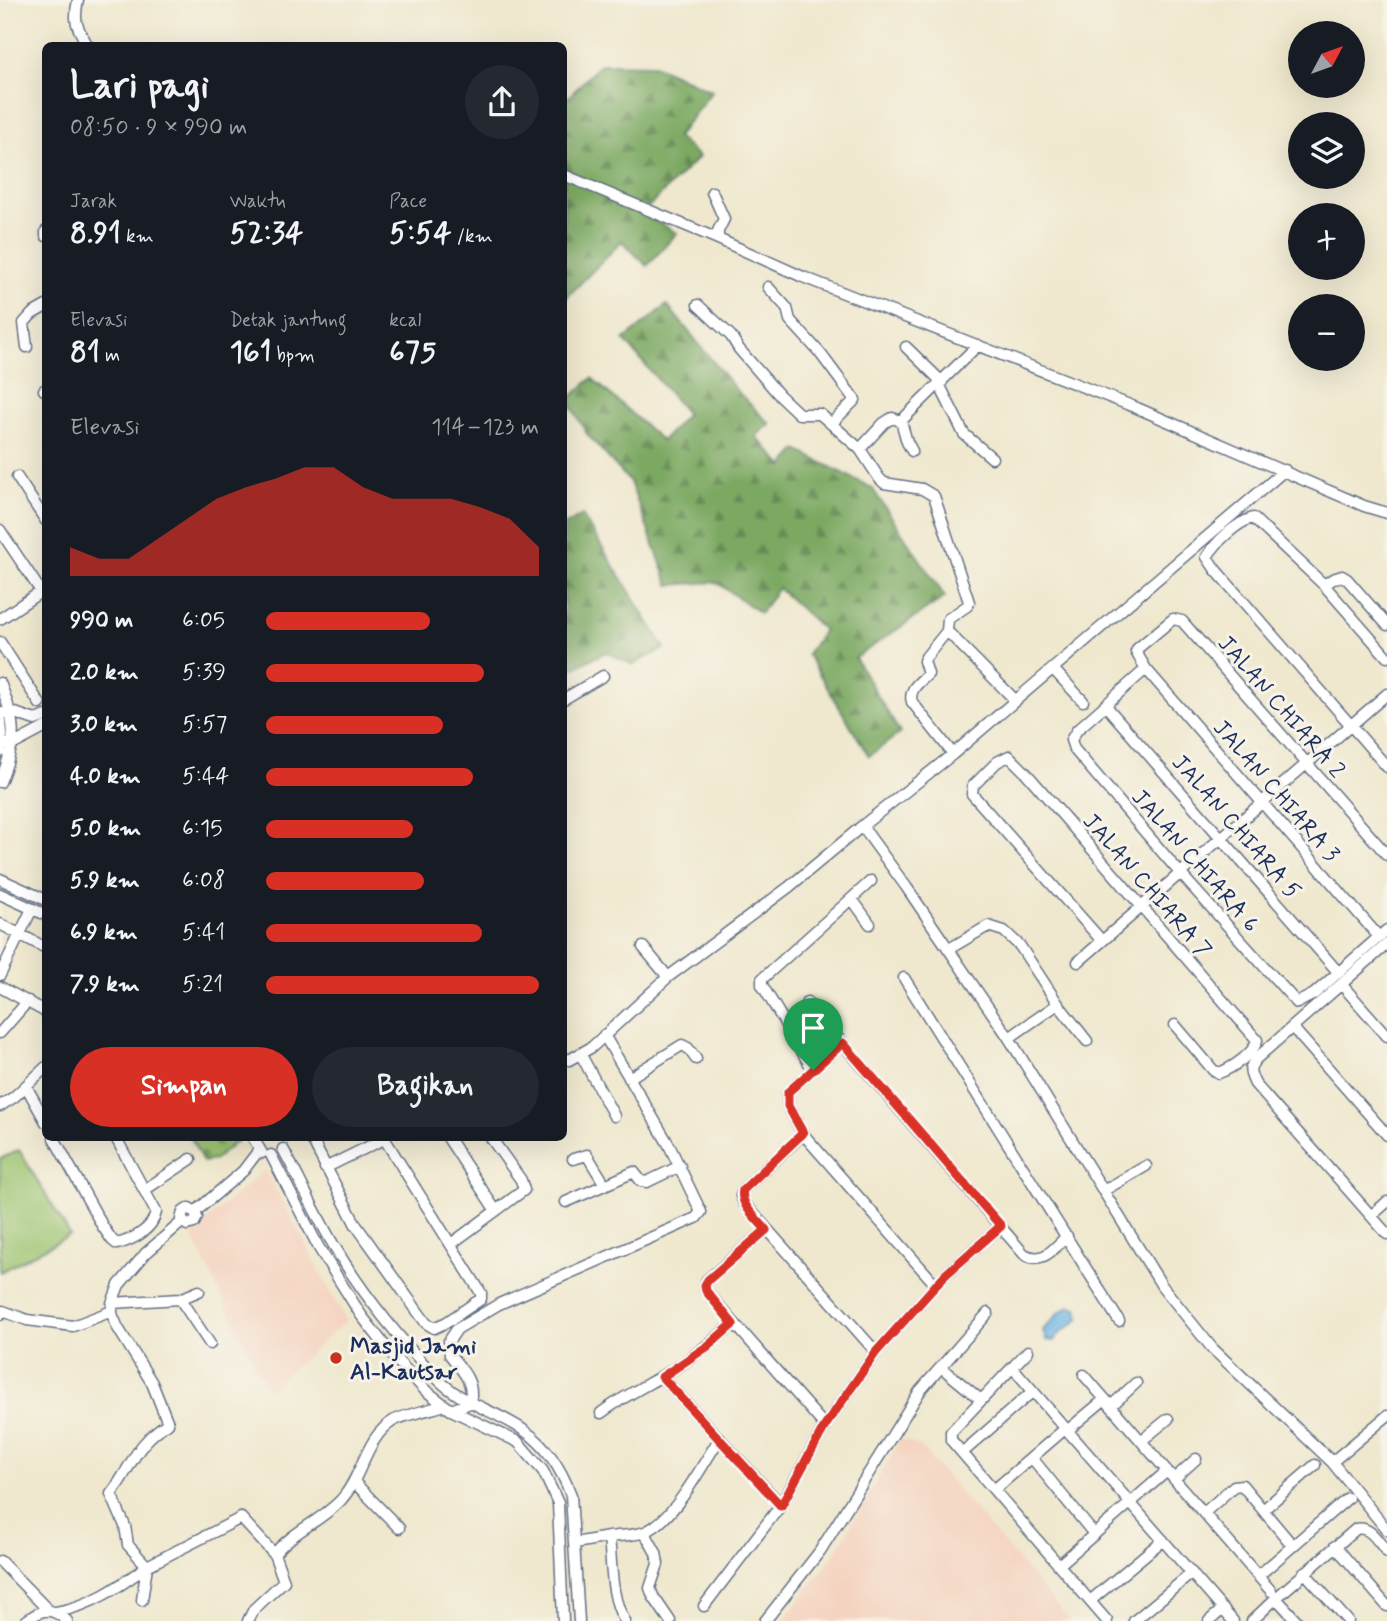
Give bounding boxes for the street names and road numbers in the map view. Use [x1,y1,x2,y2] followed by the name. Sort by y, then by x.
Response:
[1210,630,1351,785] street label: JALAN CHIARA 2
[1205,714,1346,869] street label: JALAN CHIARA 3
[1164,749,1307,906] street label: JALAN CHIARA 5
[1124,783,1265,939] street label: JALAN CHIARA 6
[1075,808,1218,965] street label: JALAN CHIARA 7

